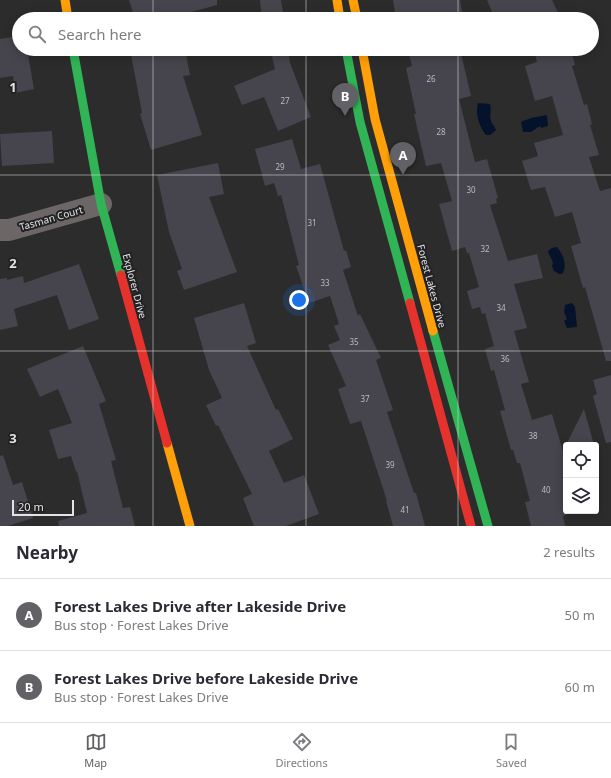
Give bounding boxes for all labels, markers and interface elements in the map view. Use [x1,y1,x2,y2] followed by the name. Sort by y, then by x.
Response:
[12,12,599,56] search box
[26,23,48,45] icon: search
[58,24,141,44] text: Search here
[426,73,436,84] house number: 26
[9,78,17,96] text: 1
[332,83,358,116] pin: B
[280,95,290,106] house number: 27
[436,126,446,137] house number: 28
[390,142,416,175] pin: A
[275,161,285,172] house number: 29
[466,184,476,195] house number: 30
[18,202,85,234] street label: Tasman Court
[307,217,317,228] house number: 31
[414,243,450,330] street label: Forest Lakes Drive
[480,243,490,254] house number: 32
[120,252,150,320] street label: Explorer Drive
[9,254,17,272] text: 2
[320,277,330,288] house number: 33
[289,290,309,310] your location
[496,302,506,313] house number: 34
[349,336,359,347] house number: 35
[500,353,510,364] house number: 36
[360,393,370,404] house number: 37
[9,429,17,447] text: 3
[528,430,538,441] house number: 38
[563,442,599,514] map controls
[563,442,599,478] button: locate
[385,459,395,470] house number: 39
[563,478,599,514] button: layers
[541,484,551,495] house number: 40
[12,498,74,517] scale bar
[18,499,44,514] text: 20 m
[400,504,410,515] house number: 41
[16,541,78,564] text: Nearby
[543,543,595,561] text: 2 results
[54,596,346,616] text: Forest Lakes Drive after Lakeside Drive
[25,606,34,624] text: A
[565,606,595,624] text: 50 m
[54,616,229,634] text: Bus stop · Forest Lakes Drive
[54,668,358,688] text: Forest Lakes Drive before Lakeside Drive
[25,678,33,696] text: B
[565,678,595,696] text: 60 m
[54,688,229,706] text: Bus stop · Forest Lakes Drive
[84,731,107,770] tab: Map
[275,731,328,770] tab: Directions
[496,731,527,770] tab: Saved

